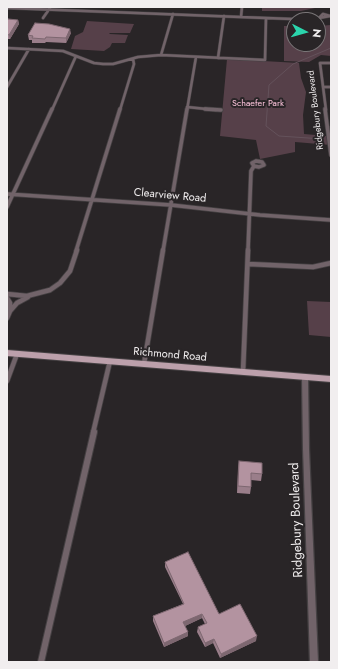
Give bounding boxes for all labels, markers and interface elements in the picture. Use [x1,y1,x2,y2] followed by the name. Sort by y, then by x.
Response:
[286,12,326,52] north arrow
[309,28,325,38] text: N
[306,70,326,150] street label: Ridgebury Boulevard
[232,99,284,109] park label: Schaefer Park
[133,186,207,206] street label: Clearview Road
[133,345,207,365] street label: Richmond Road
[287,462,307,578] street label: Ridgebury Boulevard

